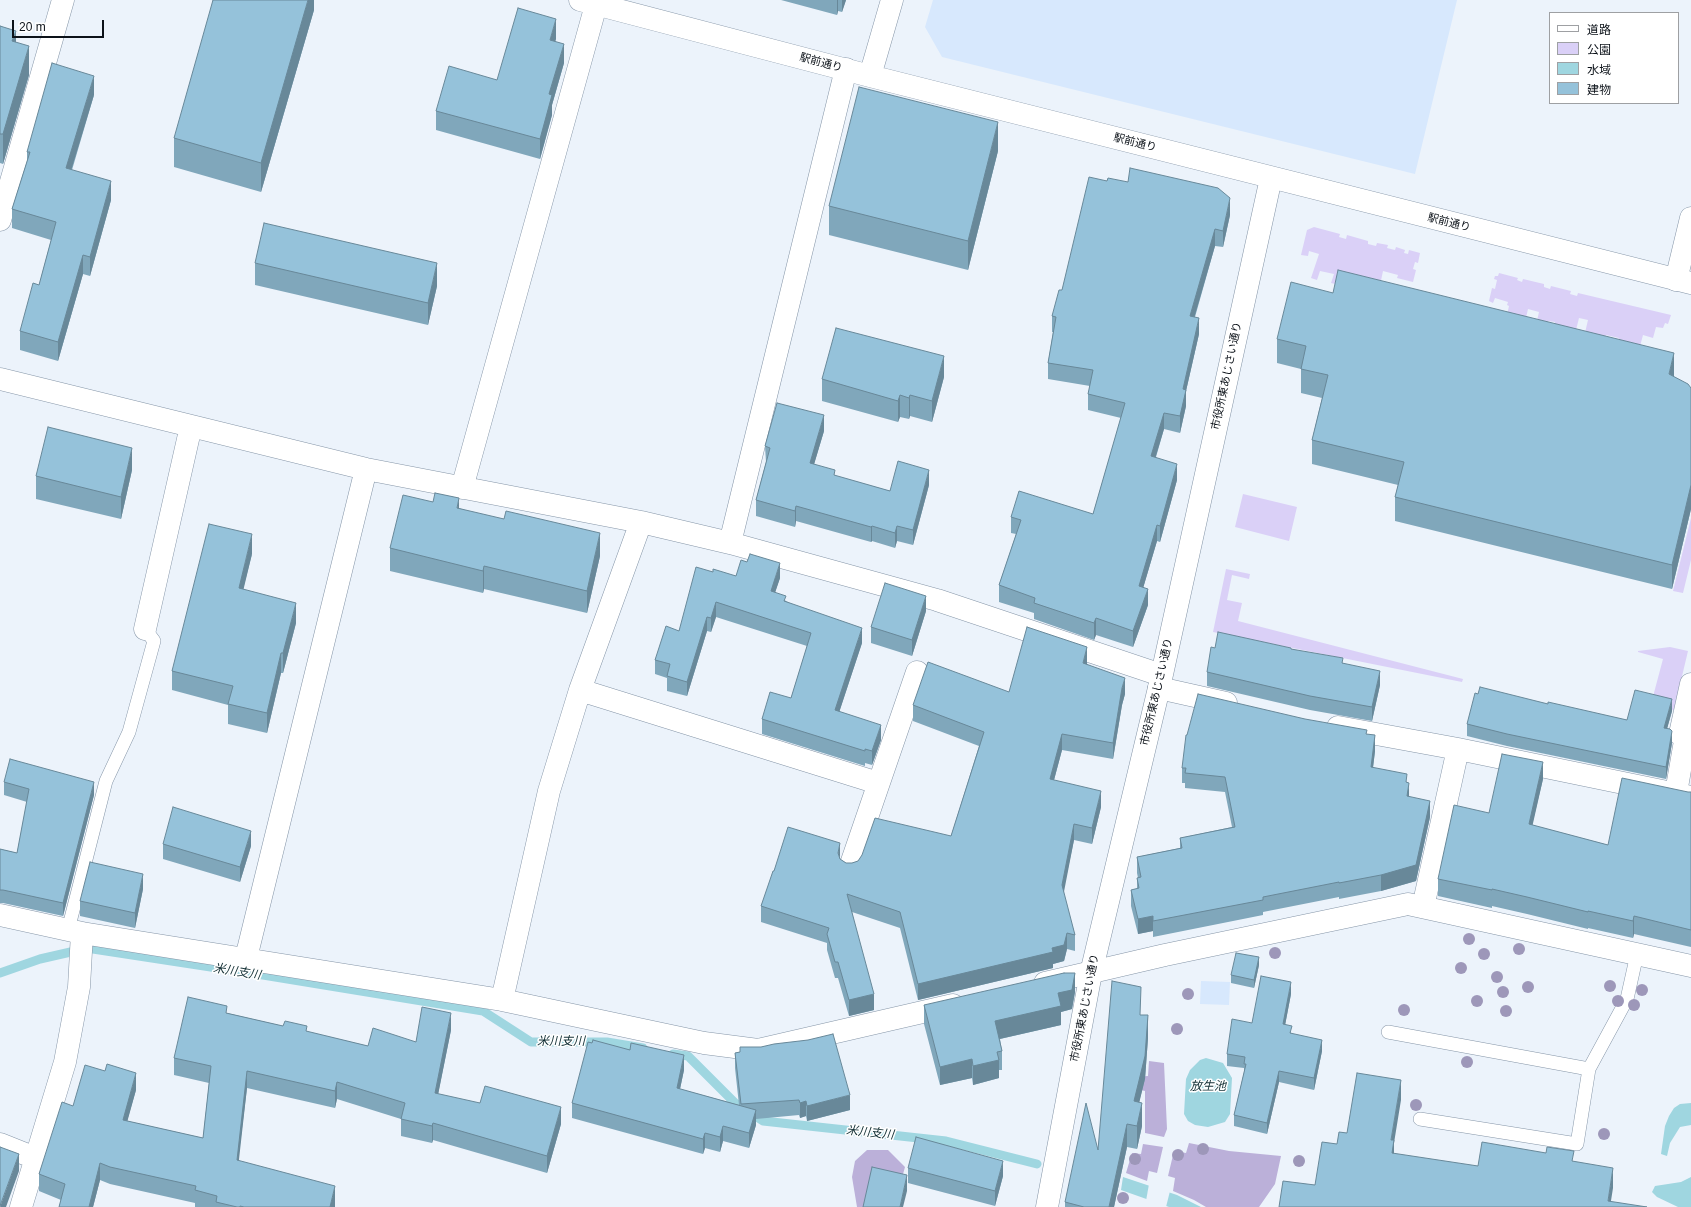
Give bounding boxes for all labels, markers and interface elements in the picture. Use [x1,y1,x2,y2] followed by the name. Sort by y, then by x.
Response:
[14,12,106,38] scale bar
[1549,12,1679,104] legend
[19,20,46,34] text: 20 m
[1587,23,1611,37] text: 道路
[1587,43,1611,57] text: 公園
[798,51,844,75] street label: 駅前通り
[1587,63,1611,77] text: 水域
[1587,83,1611,97] text: 建物
[1112,131,1158,155] street label: 駅前通り
[1426,211,1472,235] street label: 駅前通り
[1209,321,1245,431] street label: 市役所東あじさい通り
[1138,637,1176,747] street label: 市役所東あじさい通り
[1068,953,1102,1063] street label: 市役所東あじさい通り
[212,961,262,983] water label: 米川支川
[537,1035,585,1049] water label: 米川支川
[1190,1080,1226,1094] water label: 放生池
[845,1123,895,1143] water label: 米川支川

